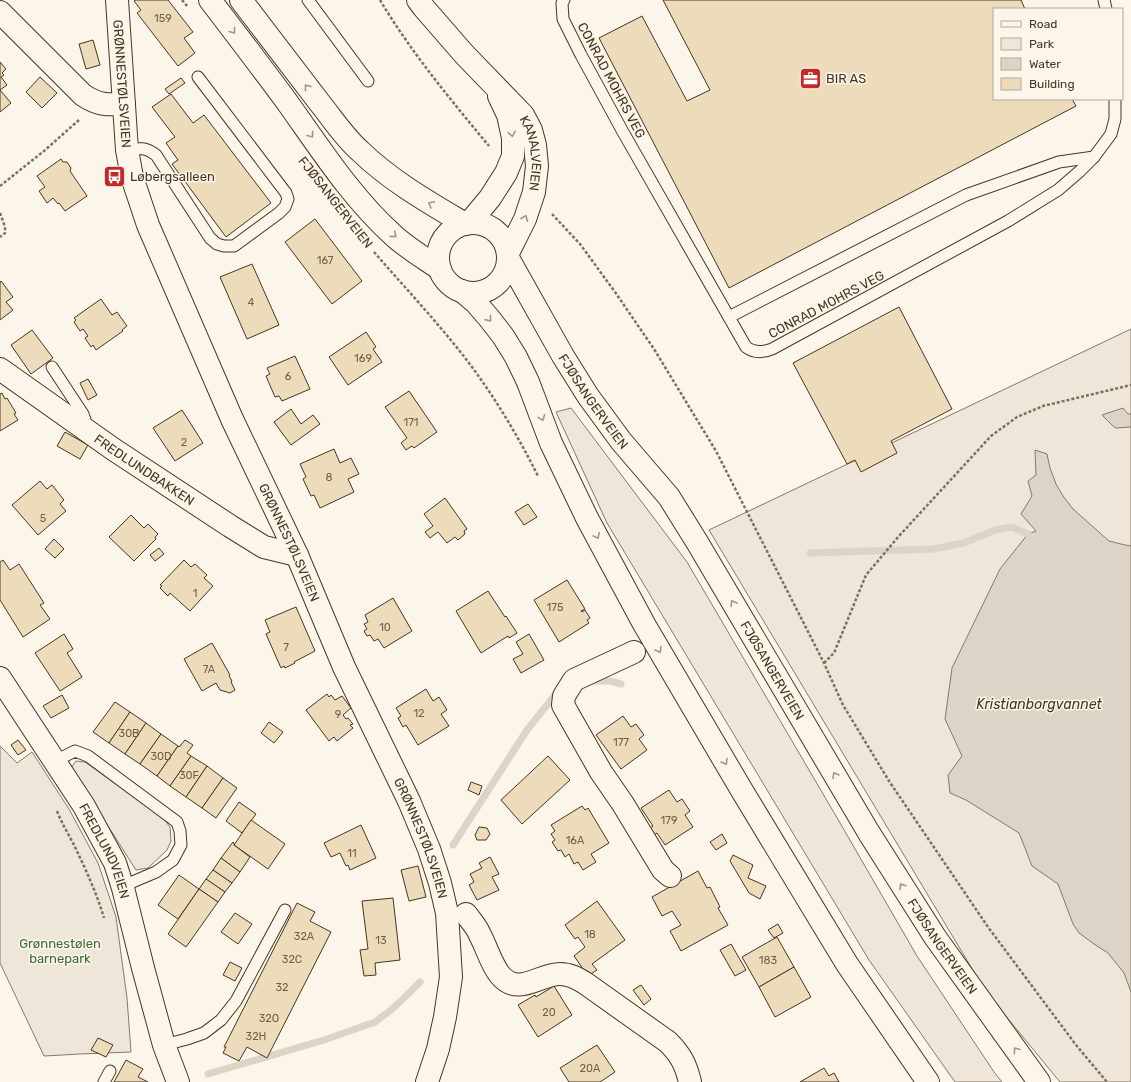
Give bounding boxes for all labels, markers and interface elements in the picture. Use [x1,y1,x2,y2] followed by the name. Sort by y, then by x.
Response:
[993,8,1123,100] legend
[154,12,172,25] house number: 159
[1029,17,1057,31] text: Road
[110,19,134,148] street label: GRØNNESTØLSVEIEN
[575,20,648,141] street label: CONRAD MOHRS VEG
[229,27,236,34] one-way arrow
[1029,37,1055,51] text: Park
[1029,57,1061,71] text: Water
[798,65,824,91] office icon: BIR AS
[826,71,866,86] place label: BIR AS
[1029,77,1075,91] text: Building
[305,84,312,91] one-way arrow
[517,113,544,192] street label: KANALVEIEN
[306,131,313,138] one-way arrow
[507,131,516,137] one-way arrow
[295,154,376,251] street label: FJØSANGERVEIEN
[101,163,127,189] bus stop icon: Løbergsalleen
[130,169,215,185] place label: Løbergsalleen
[428,202,435,209] one-way arrow
[520,215,528,223] one-way arrow
[389,230,396,237] one-way arrow
[317,254,334,267] house number: 167
[766,268,887,341] street label: CONRAD MOHRS VEG
[248,296,255,309] house number: 4
[485,314,492,321] one-way arrow
[555,351,631,452] street label: FJØSANGERVEIEN
[354,352,372,365] house number: 169
[285,370,292,383] house number: 6
[537,415,546,422] one-way arrow
[403,416,419,429] house number: 171
[91,431,197,509] street label: FREDLUNDBAKKEN
[181,436,187,449] house number: 2
[326,471,333,484] house number: 8
[256,481,323,604] street label: GRØNNESTØLSVEIEN
[40,512,47,525] house number: 5
[592,532,599,540] one-way arrow
[193,587,197,600] house number: 1
[731,599,738,607] one-way arrow
[547,601,564,614] house number: 175
[737,618,807,723] street label: FJØSANGERVEIEN
[379,621,391,634] house number: 10
[283,641,289,654] house number: 7
[654,646,662,653] one-way arrow
[203,663,216,676] house number: 7A
[976,696,1102,713] water label: Kristianborgvannet
[413,707,425,720] house number: 12
[335,708,341,721] house number: 9
[119,727,139,740] house number: 30B
[613,736,629,749] house number: 177
[150,750,172,763] house number: 30D
[721,758,728,765] one-way arrow
[179,769,199,782] house number: 30F
[832,772,839,779] one-way arrow
[391,775,450,900] street label: GRØNNESTØLSVEIEN
[76,801,132,900] street label: FREDLUNDVEIEN
[661,814,677,827] house number: 179
[566,834,585,847] house number: 16A
[347,847,357,860] house number: 11
[900,883,907,890] one-way arrow
[904,896,980,997] street label: FJØSANGERVEIEN
[584,928,596,941] house number: 18
[294,930,315,943] house number: 32A
[375,934,387,947] house number: 13
[19,936,101,966] park label: Grønnestølen barnepark
[282,953,302,966] house number: 32C
[759,954,778,967] house number: 183
[275,981,289,994] house number: 32
[542,1006,556,1019] house number: 20
[259,1012,279,1025] house number: 32O
[246,1030,266,1043] house number: 32H
[1014,1048,1021,1055] one-way arrow
[580,1062,601,1075] house number: 20A

